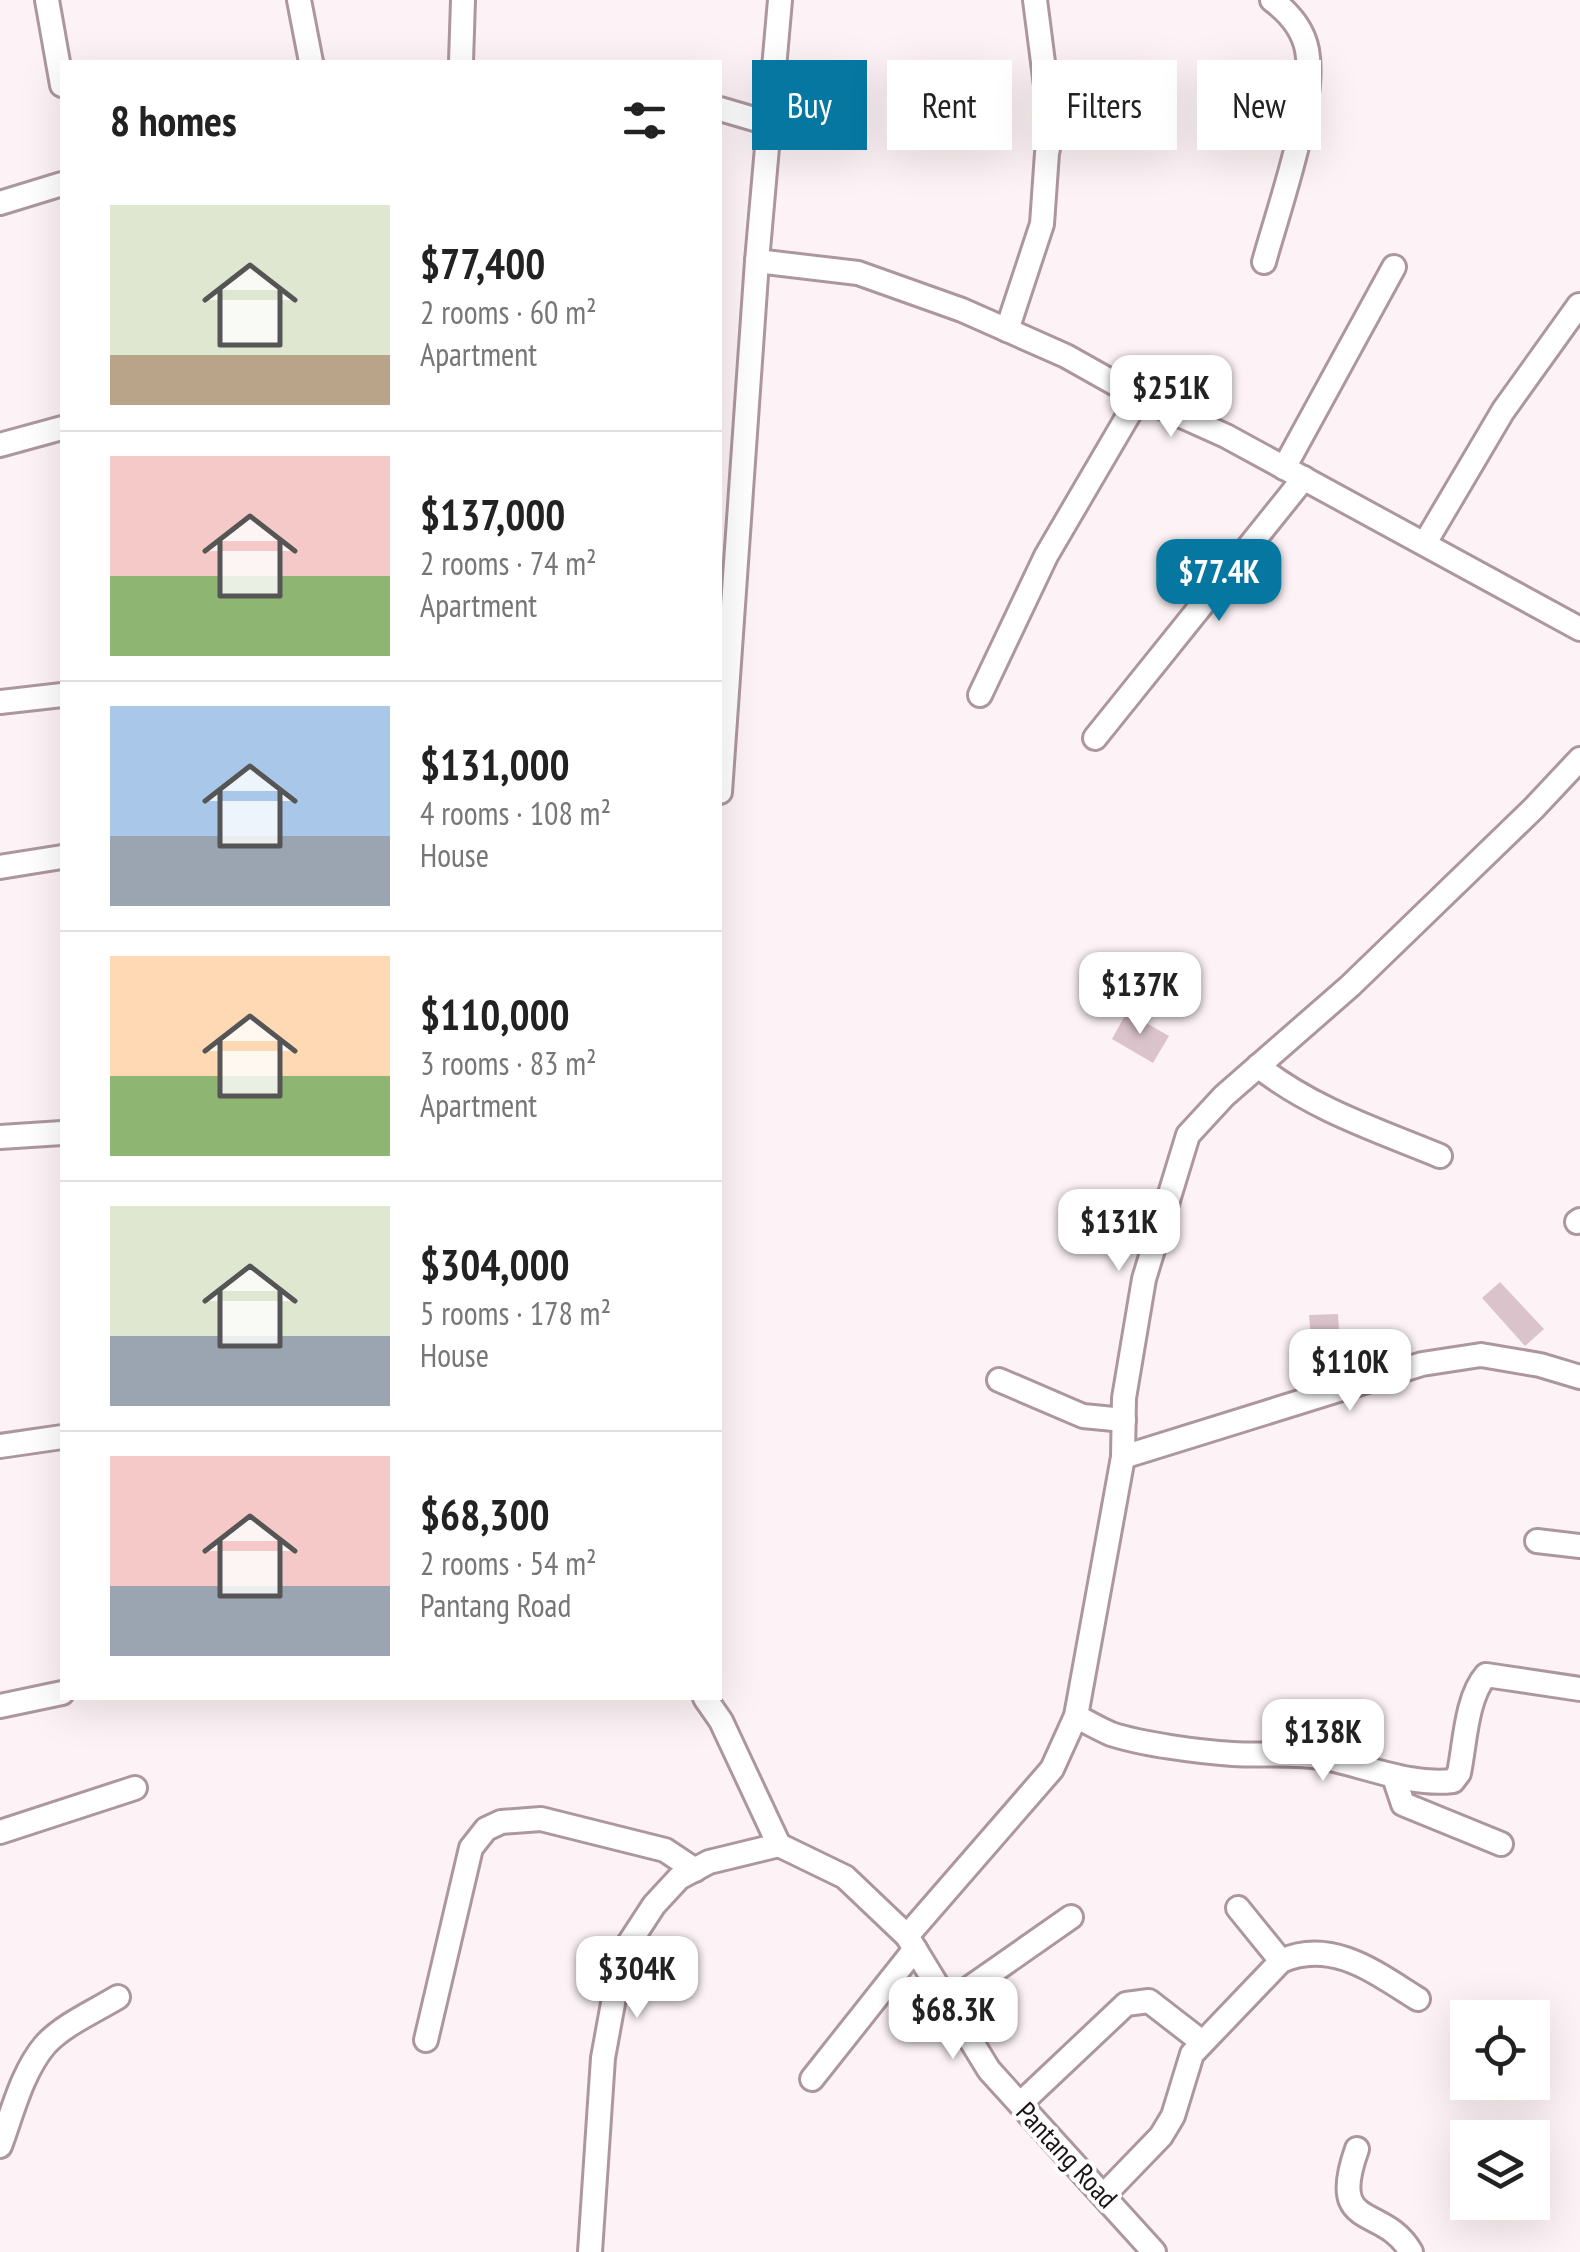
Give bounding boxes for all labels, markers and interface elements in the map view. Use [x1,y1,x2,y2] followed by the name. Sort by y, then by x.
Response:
[752,60,867,150] chip: Buy
[887,60,1012,150] chip: Rent
[1032,60,1177,150] chip: Filters
[1197,60,1321,150] chip: New
[110,93,237,148] text: 8 homes
[617,93,672,148] icon: filters
[420,236,545,291] text: $77,400
[190,245,310,365] icon: home
[420,291,597,333] text: 2 rooms · 60 m²
[420,333,537,375] text: Apartment
[1101,355,1241,440] pin: $251K
[1132,366,1210,408] text: $251K
[420,487,565,542] text: $137,000
[190,496,310,616] icon: home
[1138,539,1300,624] pin: $77.4K
[420,542,597,584] text: 2 rooms · 74 m²
[1178,550,1260,592] text: $77.4K
[420,584,537,626] text: Apartment
[420,737,570,792] text: $131,000
[190,746,310,866] icon: home
[420,792,611,834] text: 4 rooms · 108 m²
[420,834,489,876] text: House
[1070,952,1210,1037] pin: $137K
[1101,963,1179,1005] text: $137K
[420,987,570,1042] text: $110,000
[190,996,310,1116] icon: home
[420,1042,597,1084] text: 3 rooms · 83 m²
[420,1084,537,1126] text: Apartment
[1049,1189,1189,1274] pin: $131K
[1080,1200,1158,1242] text: $131K
[420,1237,570,1292] text: $304,000
[190,1246,310,1366] icon: home
[420,1292,611,1334] text: 5 rooms · 178 m²
[1280,1329,1420,1414] pin: $110K
[420,1334,489,1376] text: House
[1311,1340,1389,1382] text: $110K
[420,1487,550,1542] text: $68,300
[190,1496,310,1616] icon: home
[420,1542,597,1584] text: 2 rooms · 54 m²
[420,1584,571,1626] text: Pantang Road
[1253,1699,1393,1784] pin: $138K
[1284,1710,1362,1752] text: $138K
[567,1936,707,2021] pin: $304K
[598,1947,676,1989] text: $304K
[872,1977,1034,2062] pin: $68.3K
[911,1988,995,2030] text: $68.3K
[1450,2000,1550,2220] map controls
[1450,2000,1550,2100] button: locate
[1009,2094,1126,2216] street label: Pantang Road
[1450,2120,1550,2220] button: layers

